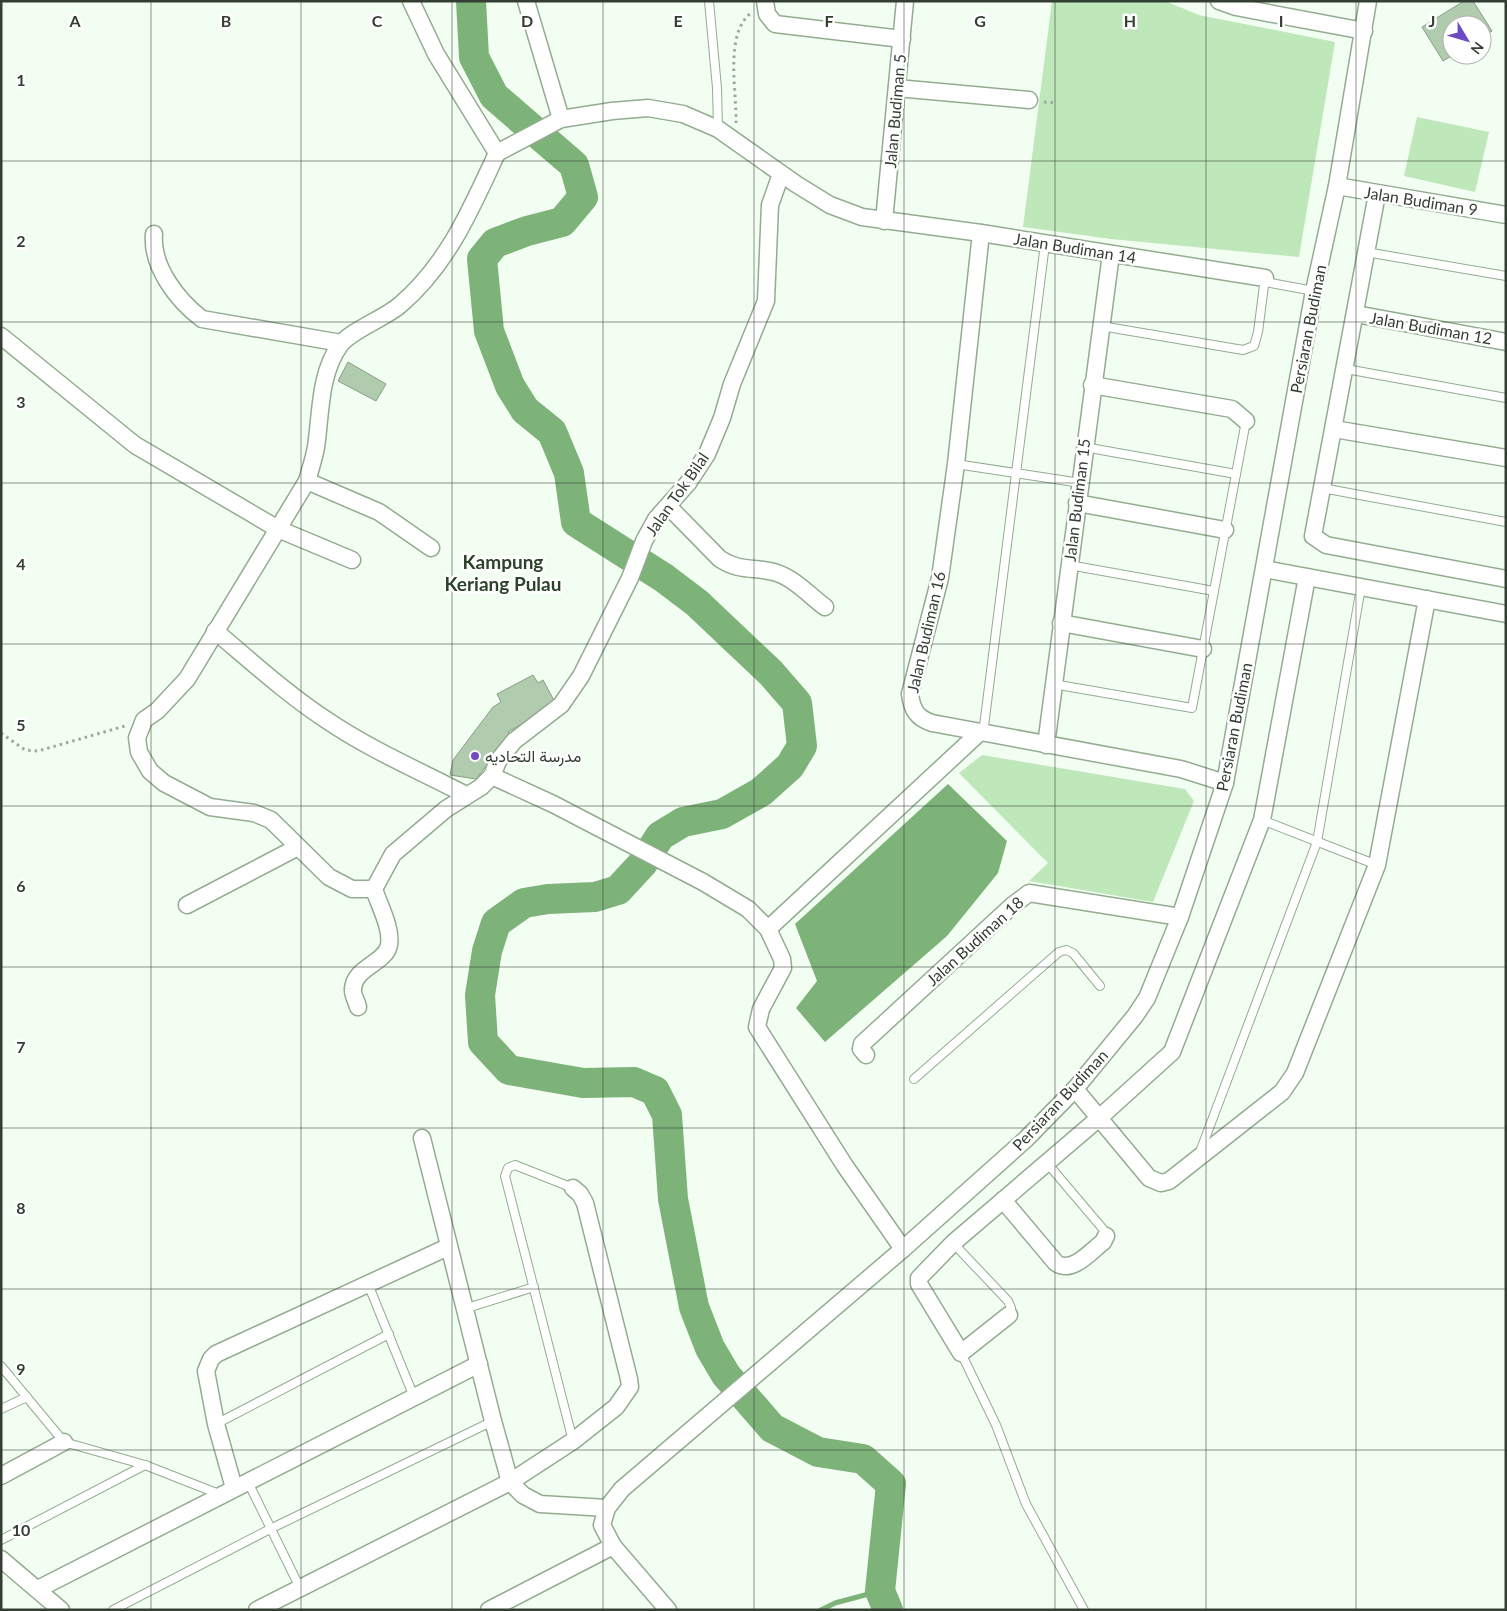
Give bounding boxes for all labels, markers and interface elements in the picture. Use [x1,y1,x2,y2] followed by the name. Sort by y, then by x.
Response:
[68,11,81,30] text: A
[221,11,231,30] text: B
[372,11,383,30] text: C
[521,11,533,30] text: D
[673,11,683,30] text: E
[824,11,834,30] text: F
[974,11,986,30] text: G
[1124,11,1136,30] text: H
[1279,11,1283,30] text: I
[1429,11,1435,30] text: J
[1442,15,1492,65] north arrow
[1468,39,1488,58] text: N
[880,53,909,169] street label: Jalan Budiman 5
[16,70,26,89] text: 1
[1363,182,1479,219] street label: Jalan Budiman 9
[1012,228,1138,267] street label: Jalan Budiman 14
[16,231,26,250] text: 2
[1286,263,1329,395] street label: Persiaran Budiman
[1369,307,1494,348] street label: Jalan Budiman 12
[16,392,26,411] text: 3
[1060,437,1093,563] street label: Jalan Budiman 15
[641,449,712,539] street label: Jalan Tok Bilal
[445,550,561,595] district label: Kampung Keriang Pulau
[16,554,26,573] text: 4
[902,569,949,694] street label: Jalan Budiman 16
[1212,661,1255,793] street label: Persiaran Budiman
[16,715,26,734] text: 5
[485,746,581,767] place label: مدرسة التحاديه
[469,750,481,762] marker: مدرسة التحاديه
[16,876,26,895] text: 6
[922,892,1027,989] street label: Jalan Budiman 18
[16,1037,26,1056] text: 7
[1008,1045,1111,1154] street label: Persiaran Budiman
[16,1198,26,1217] text: 8
[16,1359,26,1378] text: 9
[12,1520,30,1539] text: 10

